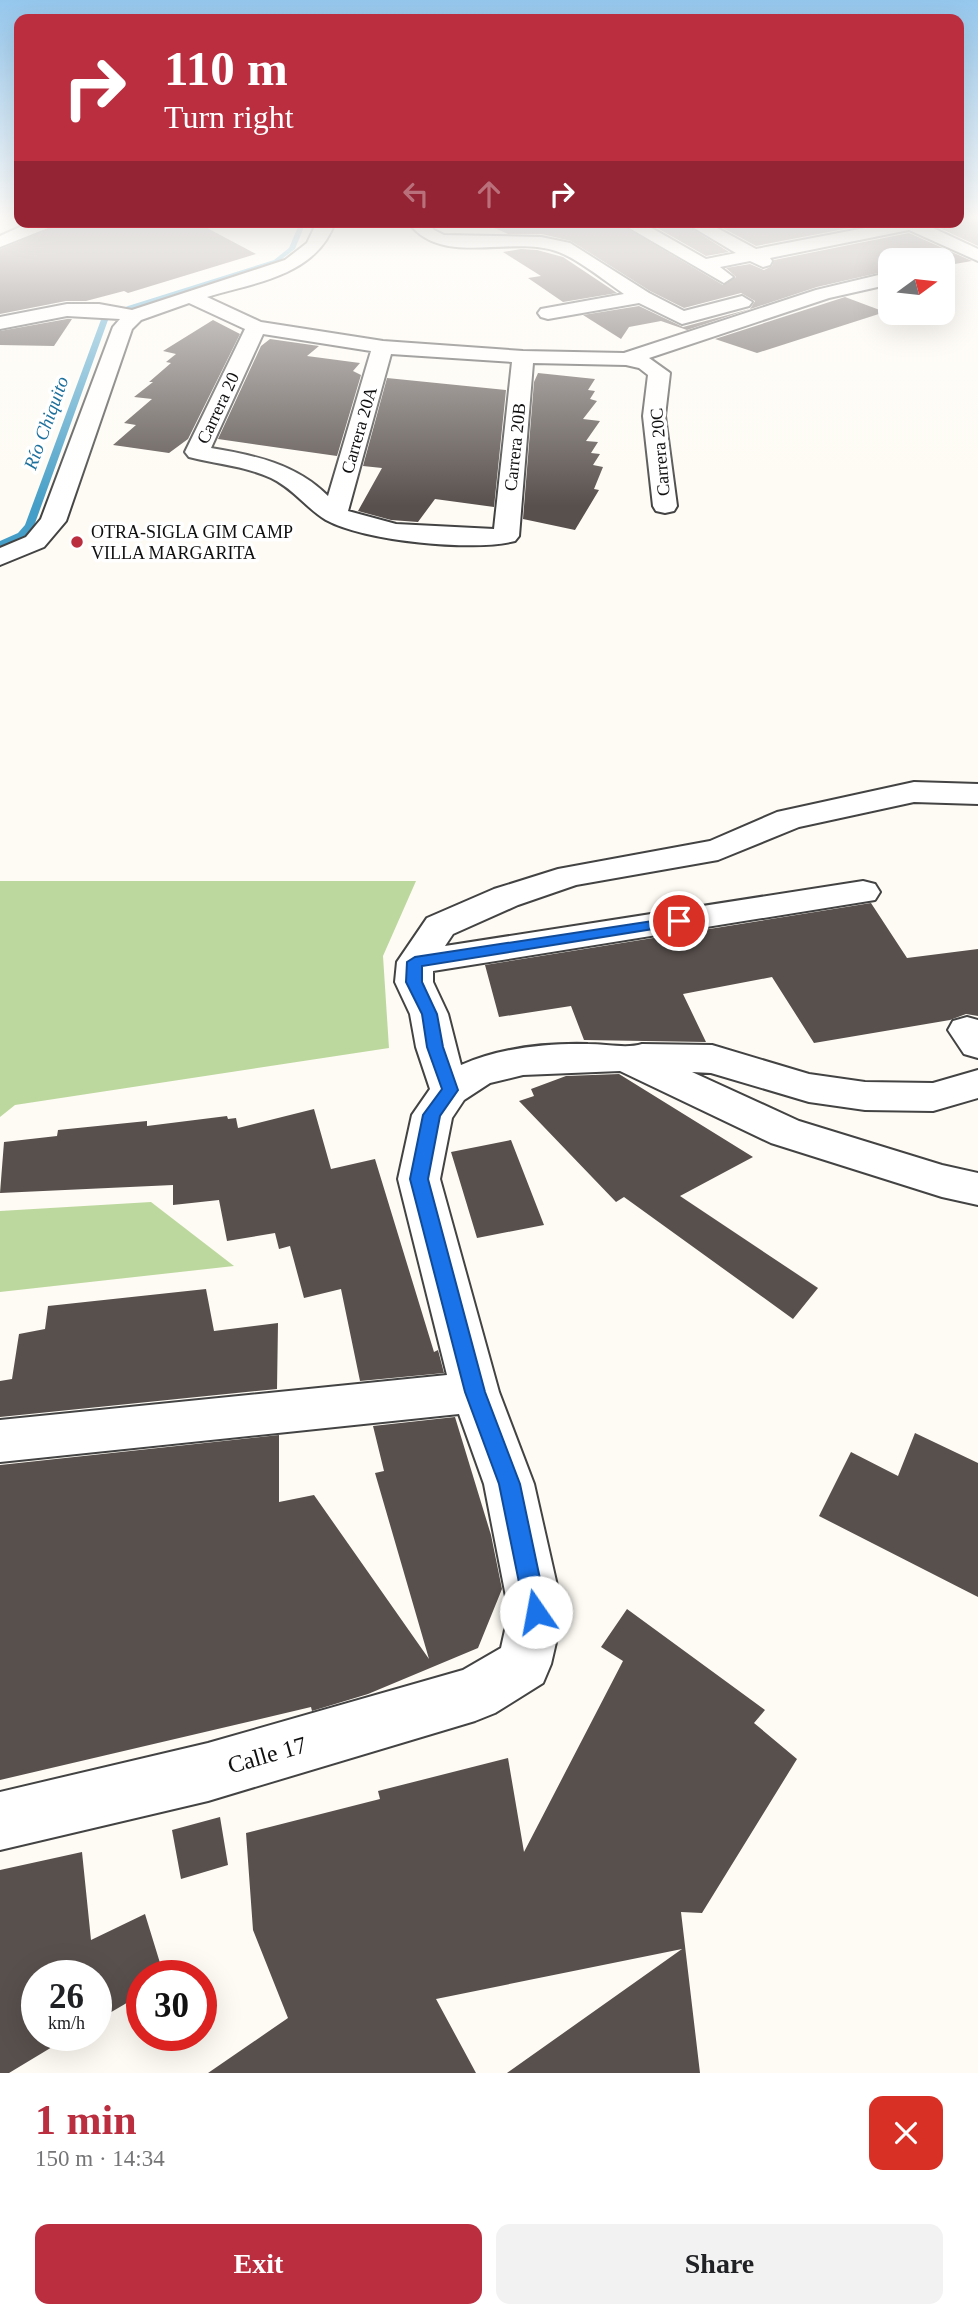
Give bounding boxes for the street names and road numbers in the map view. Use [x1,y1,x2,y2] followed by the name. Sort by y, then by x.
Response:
[193,369,243,447] street label: Carrera 20
[337,384,381,476] street label: Carrera 20A
[500,402,530,492] street label: Carrera 20B
[646,407,674,497] street label: Carrera 20C
[225,1731,309,1779] street label: Calle 17

